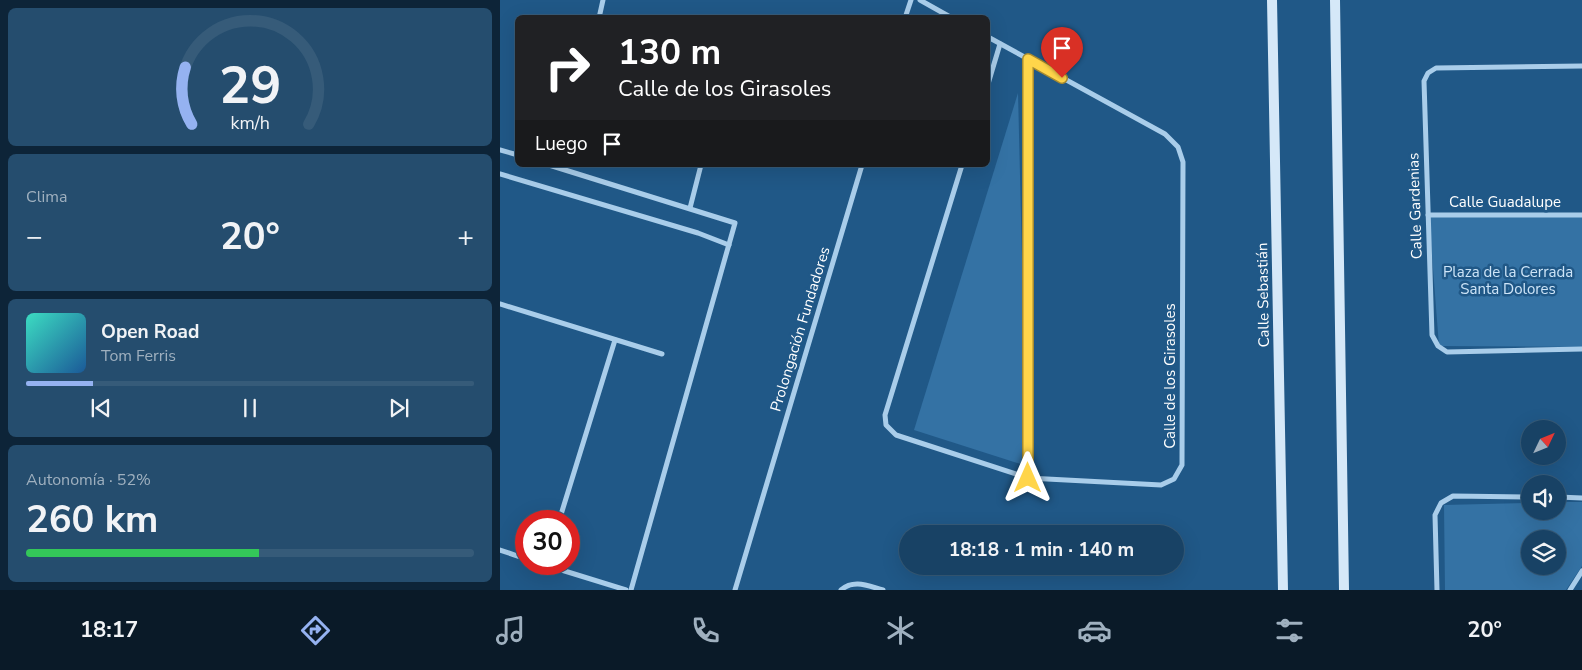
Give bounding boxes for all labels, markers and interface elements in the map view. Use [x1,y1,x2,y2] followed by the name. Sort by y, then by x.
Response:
[1041,27,1083,78] pin
[618,29,721,76] text: 130 m
[1048,34,1076,62] icon: arrive
[535,35,600,100] icon: right
[219,50,281,121] text: 29
[618,74,831,104] text: Calle de los Girasoles
[230,111,270,135] text: km/h
[598,130,626,158] icon: arrive
[535,131,588,157] text: Luego
[1403,152,1427,260] street label: Calle Gardenias
[26,186,67,208] text: Clima
[1449,192,1561,212] street label: Calle Guadalupe
[220,211,280,262] text: 20°
[26,218,43,256] text: −
[457,218,474,256] text: +
[1252,242,1274,348] street label: Calle Sebastián
[765,244,835,414] street label: Prolongación Fundadores
[1443,262,1573,299] park label: Plaza de la Cerrada Santa Dolores
[1160,303,1180,449] street label: Calle de los Girasoles
[101,319,199,345] text: Open Road
[101,345,176,367] text: Tom Ferris
[87,394,115,422] icon: previous
[236,394,264,422] icon: pause
[385,394,413,422] icon: next
[1521,420,1566,465] north arrow
[1521,420,1566,575] map controls
[1001,451,1053,503] position arrow
[26,469,151,491] text: Autonomía · 52%
[1521,475,1566,520] button: sound
[26,494,158,545] text: 260 km
[515,510,580,575] speed limit sign: 30
[1521,530,1566,575] button: layers
[949,537,1134,563] text: 18:18 · 1 min · 140 m
[298,613,333,648] icon: directions
[493,613,528,648] icon: music
[688,613,723,648] icon: phone
[883,613,918,648] icon: climate
[1077,613,1112,648] icon: car
[1272,613,1307,648] icon: filters
[80,615,138,645] text: 18:17
[1467,615,1502,645] text: 20°

